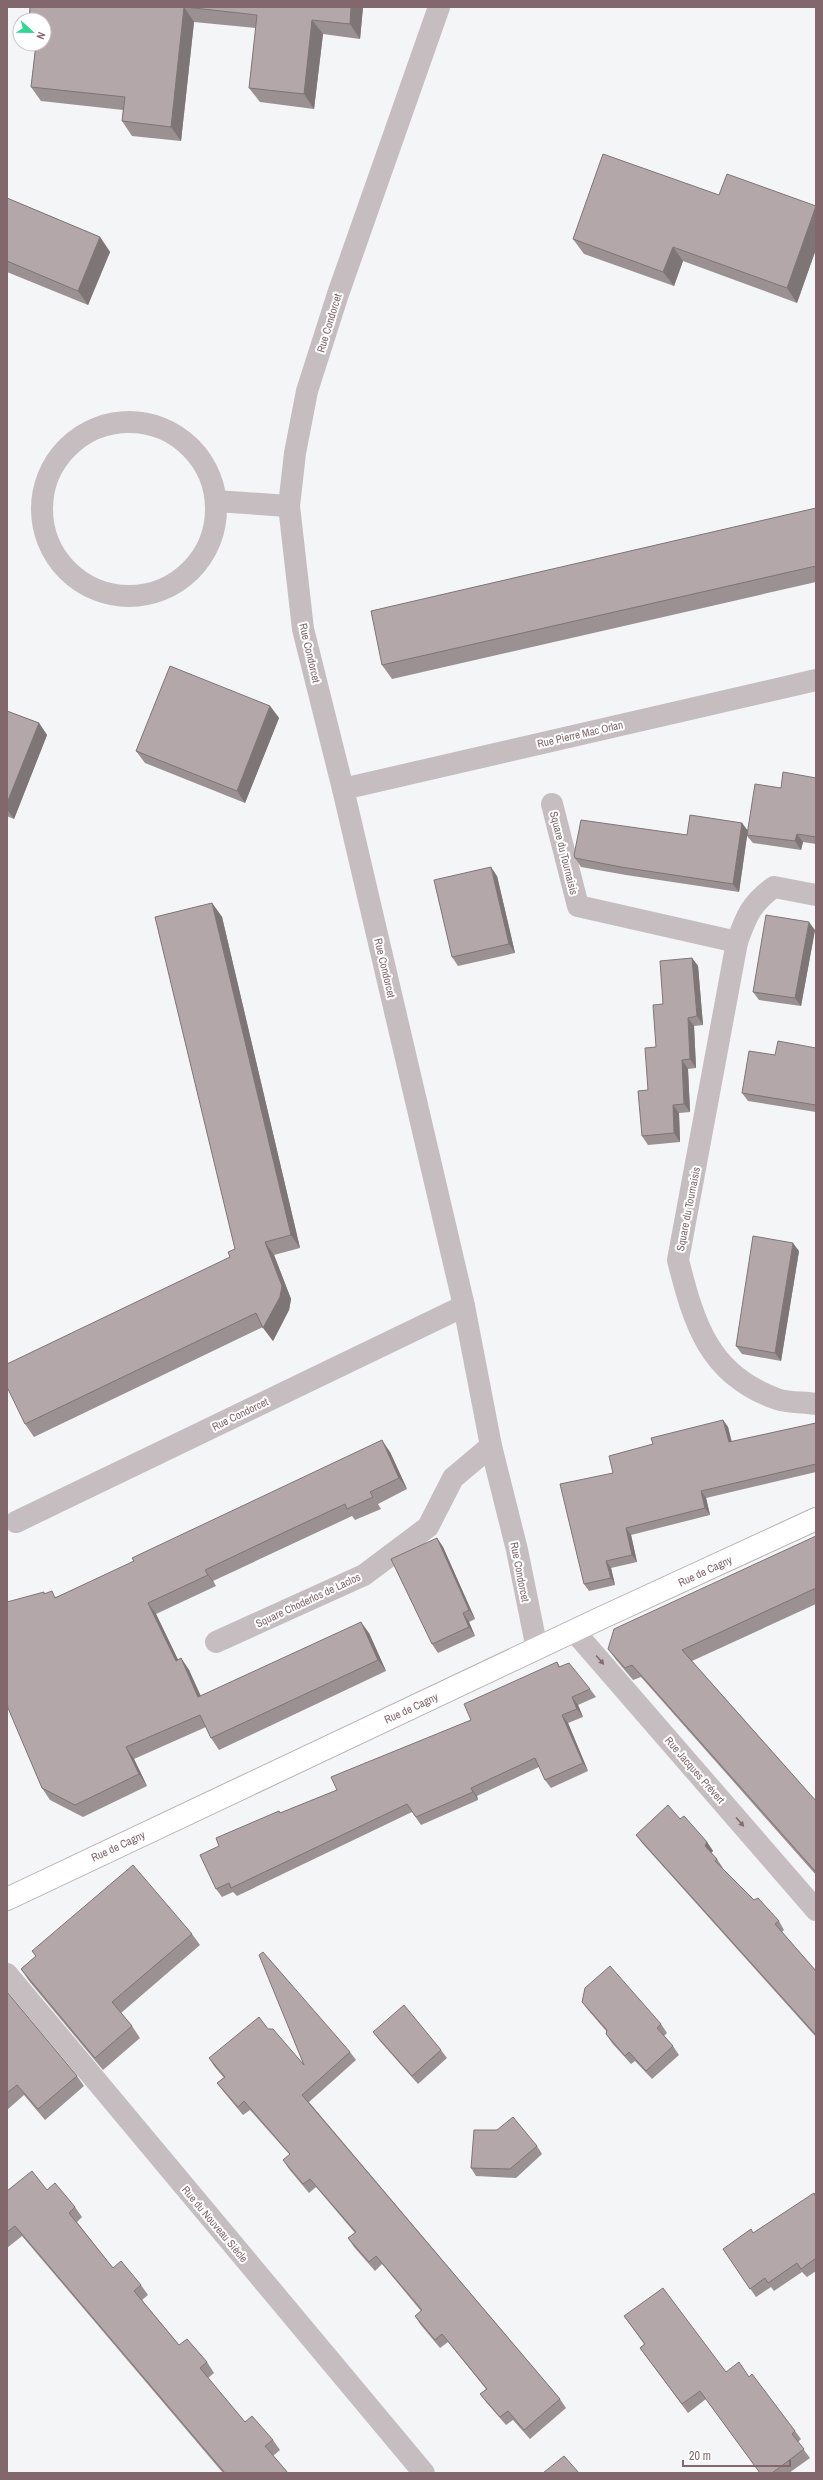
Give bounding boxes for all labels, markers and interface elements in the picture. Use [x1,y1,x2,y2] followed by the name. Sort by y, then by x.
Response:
[12,12,52,52] north arrow
[34,30,49,41] text: N
[313,291,345,354] street label: Rue Condorcet
[296,622,324,685] street label: Rue Condorcet
[536,717,624,751] street label: Rue Pierre Mac Orlan
[547,810,581,897] street label: Square du Tournaisis
[371,937,399,1000] street label: Rue Condorcet
[673,1165,703,1252] street label: Square du Tournaisis
[210,1394,271,1434] street label: Rue Condorcet
[507,1541,533,1604] street label: Rue Condorcet
[676,1552,735,1590] street label: Rue de Cagny
[253,1569,363,1630] street label: Square Choderlos de Laclos
[595,1655,604,1666] one-way arrow
[382,1689,441,1727] street label: Rue de Cagny
[662,1734,728,1807] street label: Rue Jacques Prévert
[735,1817,744,1827] one-way arrow
[89,1827,148,1865] street label: Rue de Cagny
[179,2183,251,2265] street label: Rue du Nouveau Siècle
[683,2442,790,2468] scale bar
[689,2448,711,2464] text: 20 m

